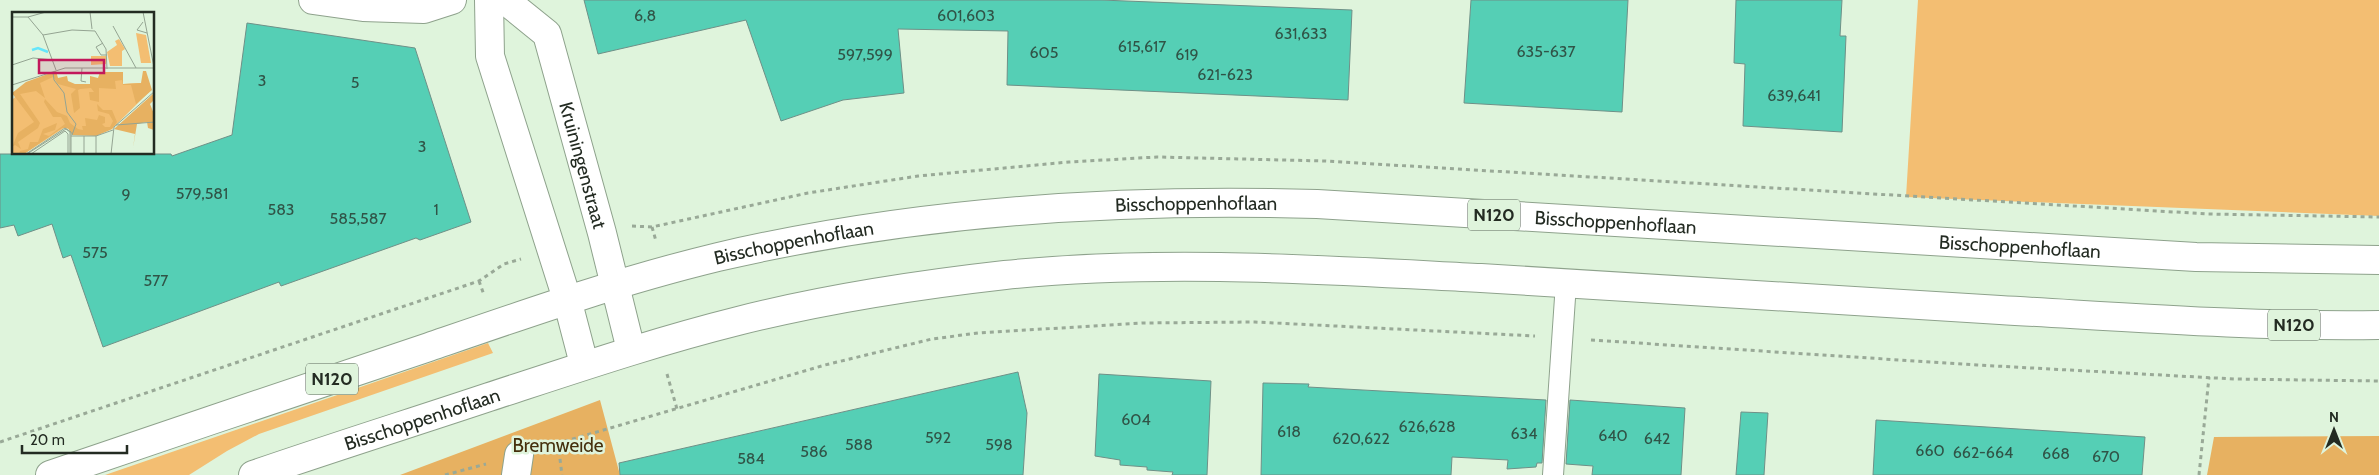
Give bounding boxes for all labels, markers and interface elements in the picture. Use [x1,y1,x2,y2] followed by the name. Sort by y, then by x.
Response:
[634,6,656,25] house number: 6,8
[937,6,995,25] house number: 601,603
[12,12,155,155] inset map
[1275,24,1327,43] house number: 631,633
[1118,37,1166,56] house number: 615,617
[1517,42,1575,61] house number: 635-637
[1030,43,1058,62] house number: 605
[837,45,893,64] house number: 597,599
[1175,45,1199,64] house number: 619
[1197,65,1253,84] house number: 621-623
[258,71,266,90] house number: 3
[351,73,359,92] house number: 5
[1767,86,1821,105] house number: 639,641
[554,99,611,232] street label: Kruiningenstraat
[418,137,426,156] house number: 3
[176,184,228,203] house number: 579,581
[121,185,131,204] house number: 9
[1115,192,1277,217] street label: Bisschoppenhoflaan
[267,200,295,219] house number: 583
[433,200,439,219] house number: 1
[1468,200,1520,230] road number: N120
[1534,206,1697,239] street label: Bisschoppenhoflaan
[330,209,386,228] house number: 585,587
[712,217,875,270] street label: Bisschoppenhoflaan
[1938,231,2102,263] street label: Bisschoppenhoflaan
[82,243,108,262] house number: 575
[144,271,168,290] house number: 577
[2268,310,2320,340] road number: N120
[306,364,358,394] road number: N120
[341,383,503,456] street label: Bisschoppenhoflaan
[2309,405,2359,455] north arrow
[2329,408,2339,426] text: N
[1121,410,1151,429] house number: 604
[1398,417,1456,436] house number: 626,628
[22,422,128,454] scale bar
[1277,422,1301,441] house number: 618
[1511,424,1538,443] house number: 634
[1598,426,1628,445] house number: 640
[925,428,951,447] house number: 592
[1332,429,1390,448] house number: 620,622
[1644,429,1670,448] house number: 642
[30,431,65,449] text: 20 m
[513,434,604,457] park label: Bremweide
[845,435,873,454] house number: 588
[985,435,1013,454] house number: 598
[1915,441,1945,460] house number: 660
[800,442,828,461] house number: 586
[1953,443,2013,462] house number: 662-664
[2042,444,2070,463] house number: 668
[2092,447,2120,466] house number: 670
[737,449,765,468] house number: 584

